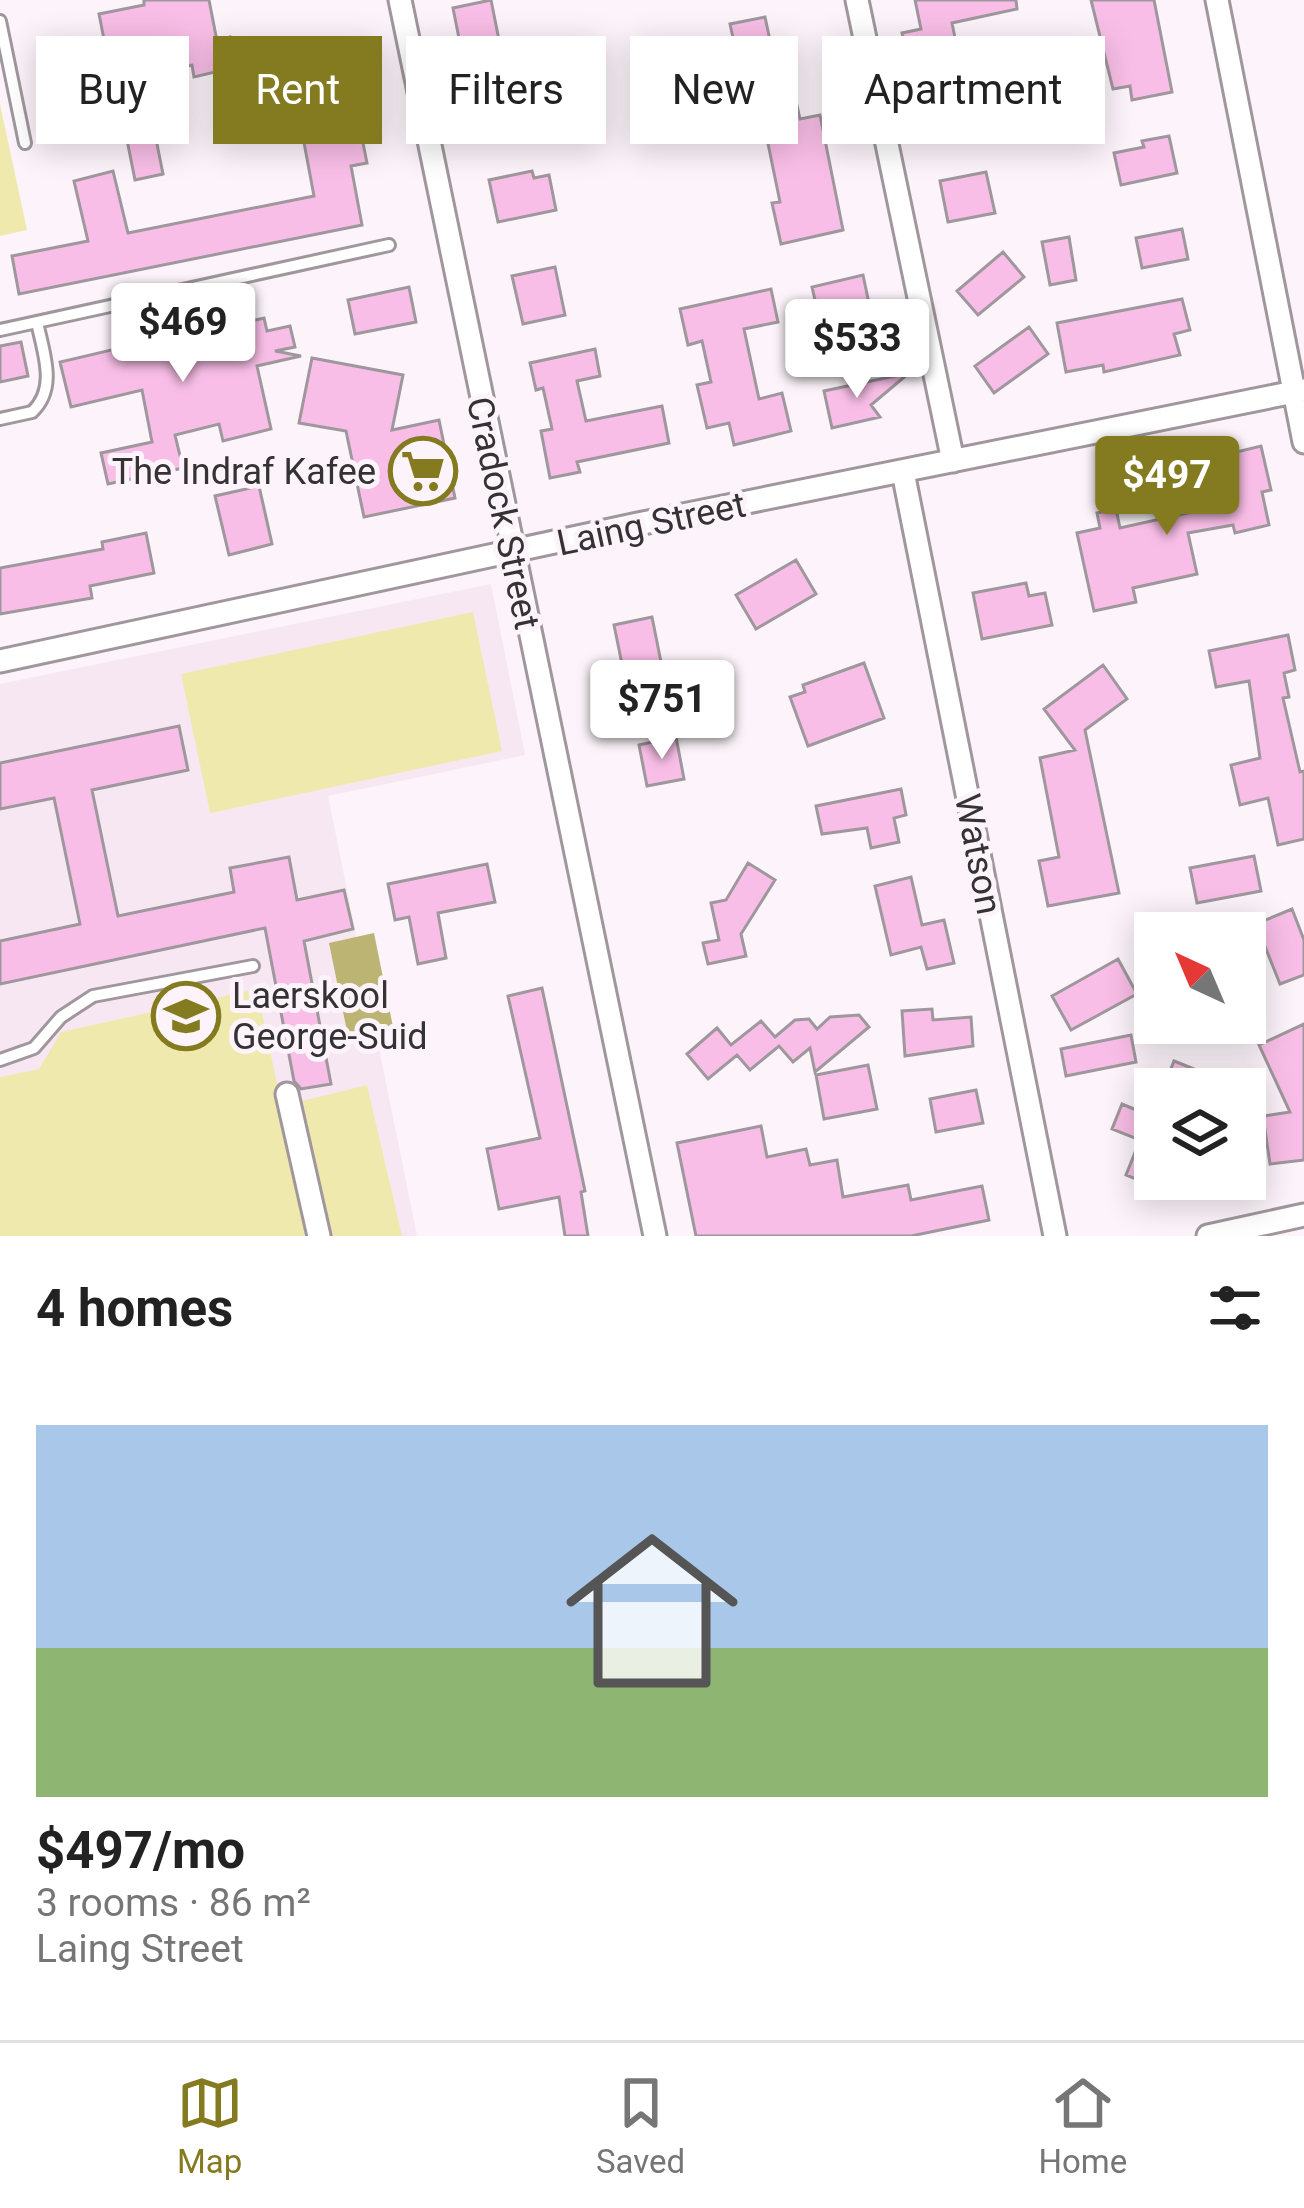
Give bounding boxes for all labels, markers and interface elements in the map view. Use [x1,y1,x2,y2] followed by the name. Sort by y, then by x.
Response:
[36,36,189,144] chip: Buy
[213,36,382,144] chip: Rent
[406,36,606,144] chip: Filters
[630,36,798,144] chip: New
[822,36,1105,144] chip: Apartment
[112,283,254,385] pin: $469
[138,299,228,345] text: $469
[786,299,928,401] pin: $533
[812,315,902,361] text: $533
[458,393,548,633] street label: Cradock Street
[388,436,458,506] supermarket icon: The Indraf Kafee
[1096,436,1238,538] pin: $497
[112,451,376,493] place label: The Indraf Kafee
[1122,452,1212,498] text: $497
[553,484,749,564] street label: Laing Street
[591,660,733,762] pin: $751
[617,676,707,722] text: $751
[946,790,1010,918] street label: Watson
[1134,912,1266,1044] north arrow
[1134,912,1266,1200] map controls
[232,975,428,1058] place label: Laerskool George-Suid
[151,981,221,1051] school or university icon: Laerskool George-Suid
[1134,1068,1266,1200] button: layers
[1202,1275,1268,1341] icon: filters
[36,1279,233,1338] text: 4 homes
[544,1503,760,1719] icon: home
[36,1821,245,1880] text: $497/mo
[36,1880,311,1926] text: 3 rooms · 86 m²
[36,1926,244,1972] text: Laing Street
[177,2070,243,2181] tab: Map
[596,2070,685,2181] tab: Saved
[1039,2070,1127,2181] tab: Home

